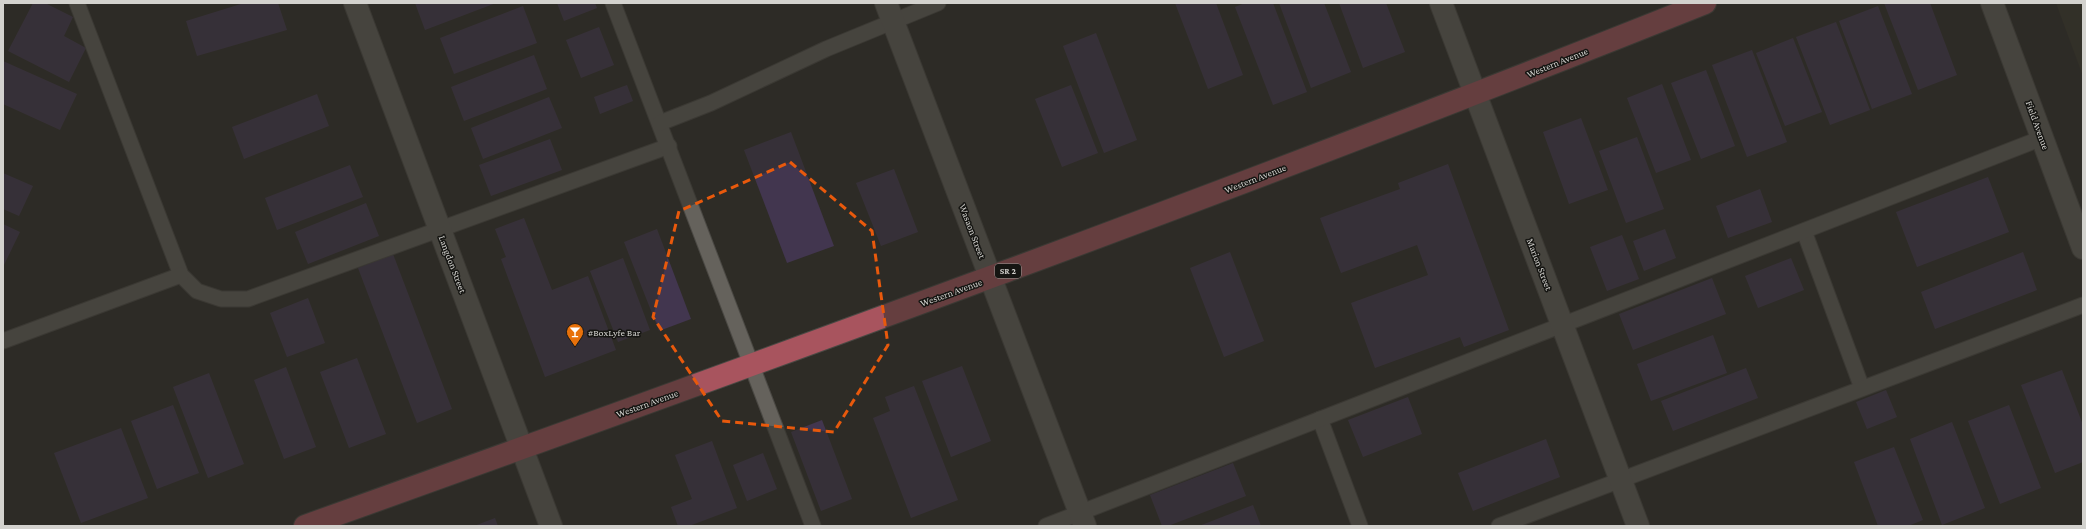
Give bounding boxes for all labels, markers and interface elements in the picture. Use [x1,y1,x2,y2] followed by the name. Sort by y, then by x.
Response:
[1525,45,1590,80] street label: Western Avenue
[2024,99,2052,152] street label: Field Avenue
[1223,161,1288,195] street label: Western Avenue
[957,202,988,261] street label: Wasaon Street
[437,234,469,295] street label: Langdon Street
[1525,237,1555,292] street label: Marion Street
[995,264,1021,278] road number: SR 2
[919,276,984,309] street label: Western Avenue
[565,322,585,347] bar icon: #BoxLyfe Bar
[588,327,641,338] place label: #BoxLyfe Bar
[615,387,680,420] street label: Western Avenue

